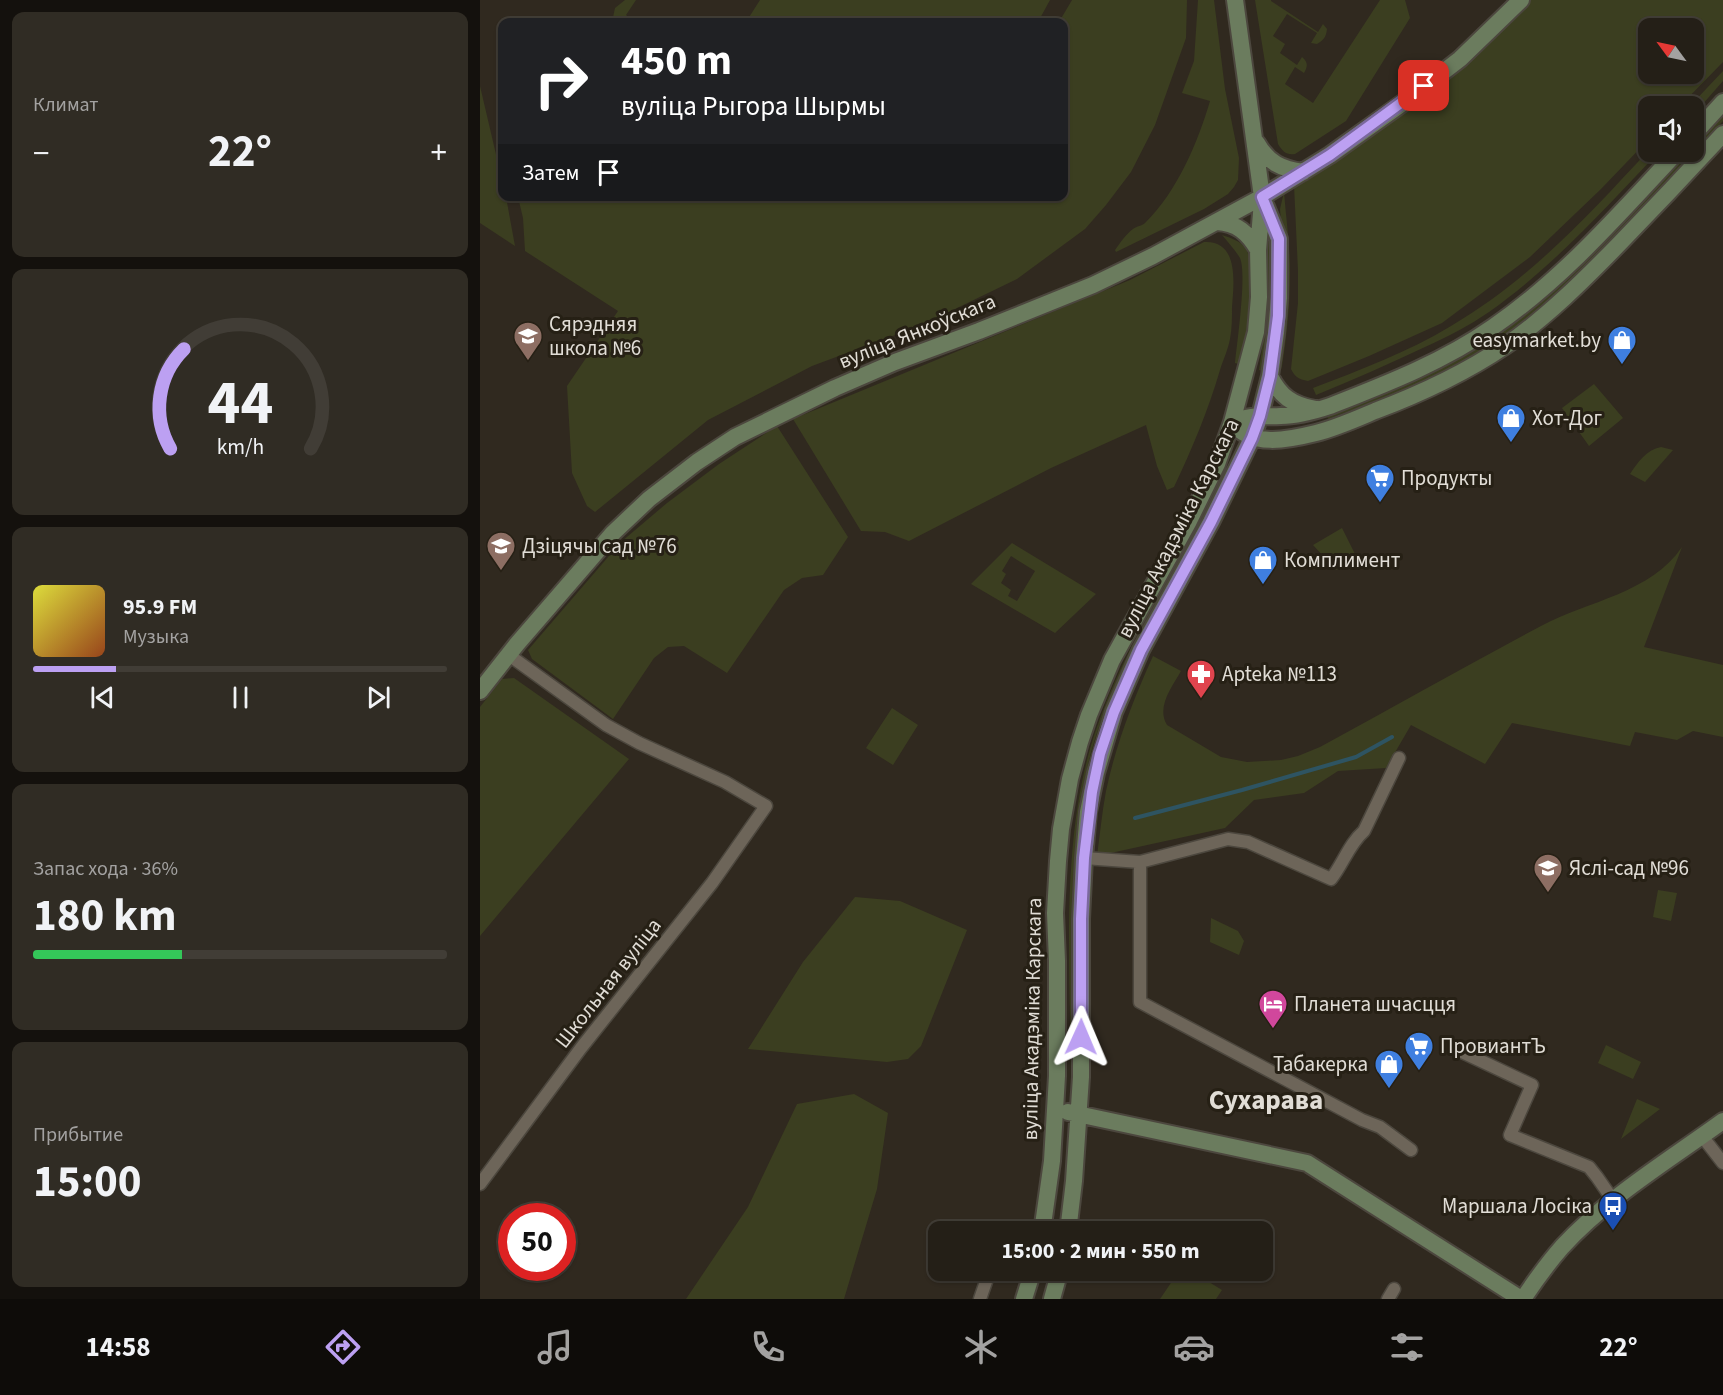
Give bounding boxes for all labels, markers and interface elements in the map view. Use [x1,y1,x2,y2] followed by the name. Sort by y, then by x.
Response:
[1638,18,1704,84] north arrow
[1638,18,1704,162] map controls
[621,31,732,91] text: 450 m
[522,42,600,120] icon: right
[1398,60,1449,111] pin
[1407,69,1440,102] icon: arrive
[621,87,886,126] text: вуліца Рыгора Шырмы
[33,91,99,119] text: Климат
[1638,96,1704,162] button: sound
[208,120,272,184] text: 22°
[33,130,49,177] text: −
[431,130,447,177] text: +
[592,156,625,189] icon: arrive
[522,157,580,189] text: Затем
[834,286,1000,376] street label: вуліца Янкоўскага
[549,309,641,363] place label: Сярэдняя школа №6
[512,320,544,362] school or university icon: Сярэдняя школа №6
[1606,324,1638,366] shop icon: easymarket.by
[1472,325,1601,355] place label: easymarket.by
[207,359,273,448] text: 44
[1495,402,1527,444] shop icon: Хот-Дог
[1532,403,1603,433] place label: Хот-Дог
[1110,413,1246,643] street label: вуліца Акадэміка Карскага
[216,433,264,464] text: km/h
[1364,462,1396,504] supermarket icon: Продукты
[1401,463,1492,493] place label: Продукты
[485,530,517,572] school or university icon: Дзіцячы сад №76
[522,531,677,561] place label: Дзіцячы сад №76
[1247,544,1279,586] shop icon: Комплимент
[1284,545,1401,575] place label: Комплимент
[123,591,197,623] text: 95.9 FM
[123,623,189,651] text: Музыка
[1185,658,1217,700] pharmacy icon: Apteka №113
[1222,659,1337,689] place label: Apteka №113
[86,681,119,714] icon: previous
[224,681,257,714] icon: pause
[362,681,395,714] icon: next
[1532,852,1564,894] school or university icon: Яслі-сад №96
[1569,853,1689,883] place label: Яслі-сад №96
[33,855,178,883] text: Запас хода · 36%
[33,884,177,948] text: 180 km
[1015,897,1049,1141] street label: вуліца Акадэміка Карскага
[548,912,668,1054] street label: Школьная вуліца
[1257,988,1289,1030] hotel icon: Планета шчасцця
[1294,989,1456,1019] place label: Планета шчасцця
[1049,1005,1113,1069] position arrow
[1403,1030,1435,1072] supermarket icon: ПровиантЪ
[1440,1031,1546,1061] place label: ПровиантЪ
[1373,1048,1405,1090] shop icon: Табакерка
[1273,1049,1368,1079] place label: Табакерка
[1209,1081,1323,1120] district label: Сухарава
[33,1121,123,1149] text: Прибытие
[33,1150,142,1214] text: 15:00
[1597,1190,1629,1232] bus stop icon: Маршала Лосіка
[1442,1191,1592,1221] place label: Маршала Лосіка
[498,1203,576,1281] speed limit sign: 50
[1001,1235,1200,1267] text: 15:00 · 2 мин · 550 m
[322,1326,364,1368] icon: directions
[534,1326,576,1368] icon: music
[747,1326,789,1368] icon: phone
[960,1326,1002,1368] icon: climate
[1173,1326,1215,1368] icon: car
[1386,1326,1428,1368] icon: filters
[85,1328,151,1367] text: 14:58
[1599,1328,1638,1367] text: 22°

